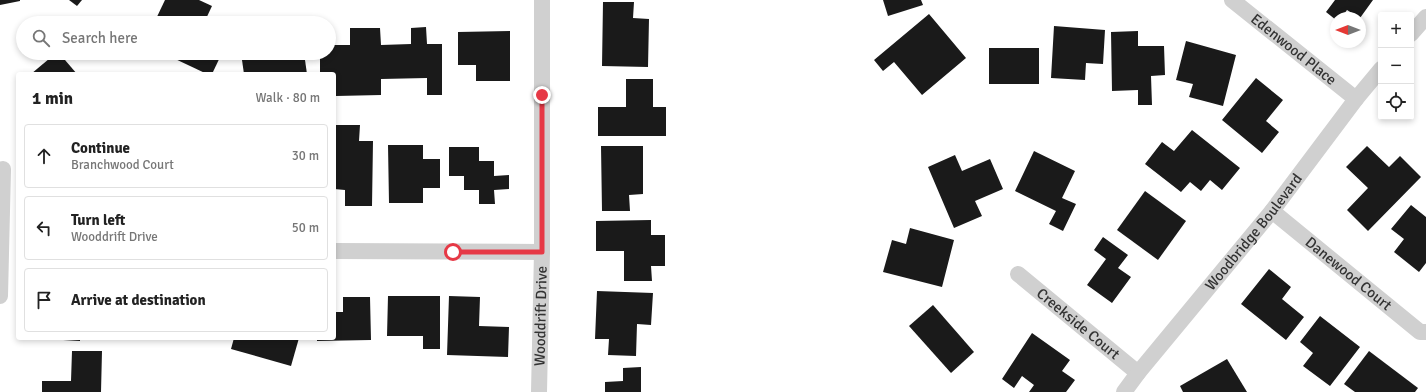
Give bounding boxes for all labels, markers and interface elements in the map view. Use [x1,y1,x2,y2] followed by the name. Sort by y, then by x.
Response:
[1247,10,1340,89] street label: Edenwood Place
[1330,12,1366,48] north arrow
[1378,12,1414,120] map controls
[1378,12,1414,48] button: +
[16,16,336,60] search box
[30,27,52,49] icon: search
[62,29,138,47] text: Search here
[1378,48,1414,84] button: −
[1378,84,1414,120] button: locate
[533,86,551,104] route end
[32,88,73,109] text: 1 min
[256,90,320,106] text: Walk · 80 m
[71,139,130,157] text: Continue
[33,145,55,167] icon: ahead
[292,148,319,164] text: 30 m
[71,157,174,173] text: Branchwood Court
[1201,170,1306,294] street label: Woodbridge Boulevard
[71,211,125,229] text: Turn left
[33,217,55,239] icon: left
[292,220,319,236] text: 50 m
[71,229,158,245] text: Wooddrift Drive
[1302,233,1396,314] street label: Danewood Court
[444,243,462,261] route start
[531,266,551,366] street label: Wooddrift Drive
[1033,284,1123,363] street label: Creekside Court
[33,289,55,311] icon: arrive
[71,291,206,309] text: Arrive at destination

